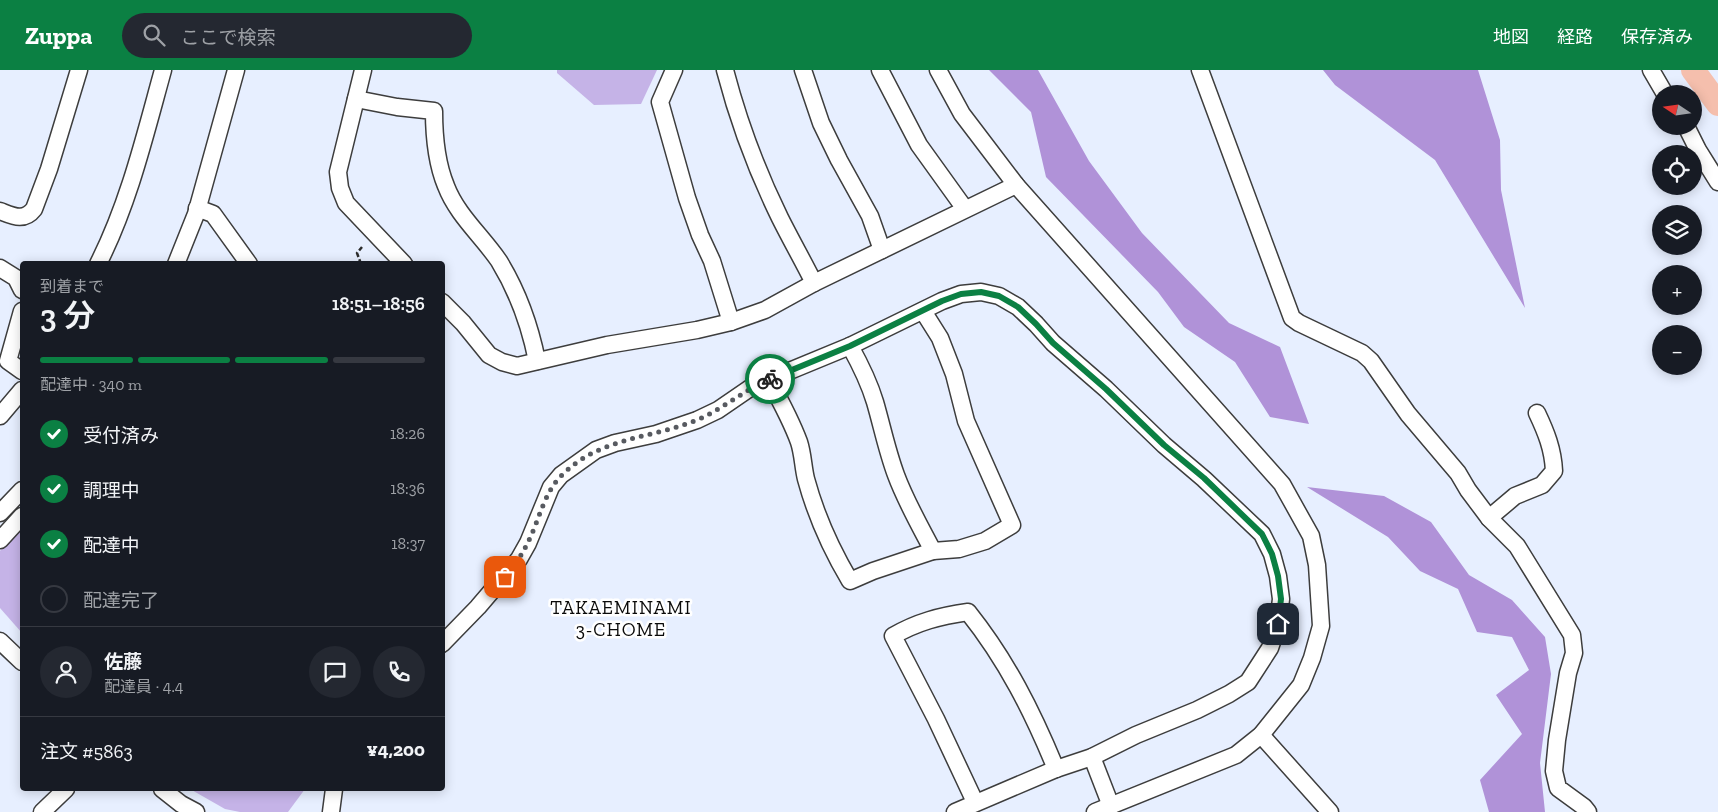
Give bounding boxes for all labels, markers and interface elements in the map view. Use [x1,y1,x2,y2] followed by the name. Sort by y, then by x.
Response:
[122,13,472,58] search box
[25,21,92,50] text: Zuppa
[140,21,168,49] icon: search
[180,26,275,49] text: ここで検索
[1493,26,1529,48] text: 地図
[1557,26,1593,48] text: 経路
[1621,26,1693,48] text: 保存済み
[1652,85,1702,135] north arrow
[1652,85,1702,375] map controls
[1652,145,1702,195] button: locate
[1652,205,1702,255] button: layers
[1652,265,1702,315] button: +
[40,277,104,296] text: 到着まで
[332,292,425,315] text: 18:51–18:56
[40,297,95,335] text: 3 分
[1652,325,1702,375] button: −
[745,354,795,404] courier
[756,365,784,393] icon: bike
[40,375,142,394] text: 配達中 · 340 m
[40,420,68,448] icon: check
[83,424,159,447] text: 受付済み
[390,424,425,443] text: 18:26
[40,475,68,503] icon: check
[83,479,140,502] text: 調理中
[390,479,425,498] text: 18:36
[40,530,68,558] icon: check
[83,534,140,557] text: 配達中
[391,534,425,553] text: 18:37
[484,556,526,598] pin
[491,563,519,591] icon: bag
[83,589,159,612] text: 配達完了
[550,596,692,641] district label: TAKAEMINAMI 3-CHOME
[1257,603,1299,645] pin
[1264,610,1292,638] icon: home
[40,646,92,698] button: person
[309,646,361,698] button: chat
[373,646,425,698] button: phone
[104,650,142,673] text: 佐藤
[104,677,183,696] text: 配達員 · 4.4
[367,738,425,761] text: ¥4,200
[40,740,133,763] text: 注文 #5863

